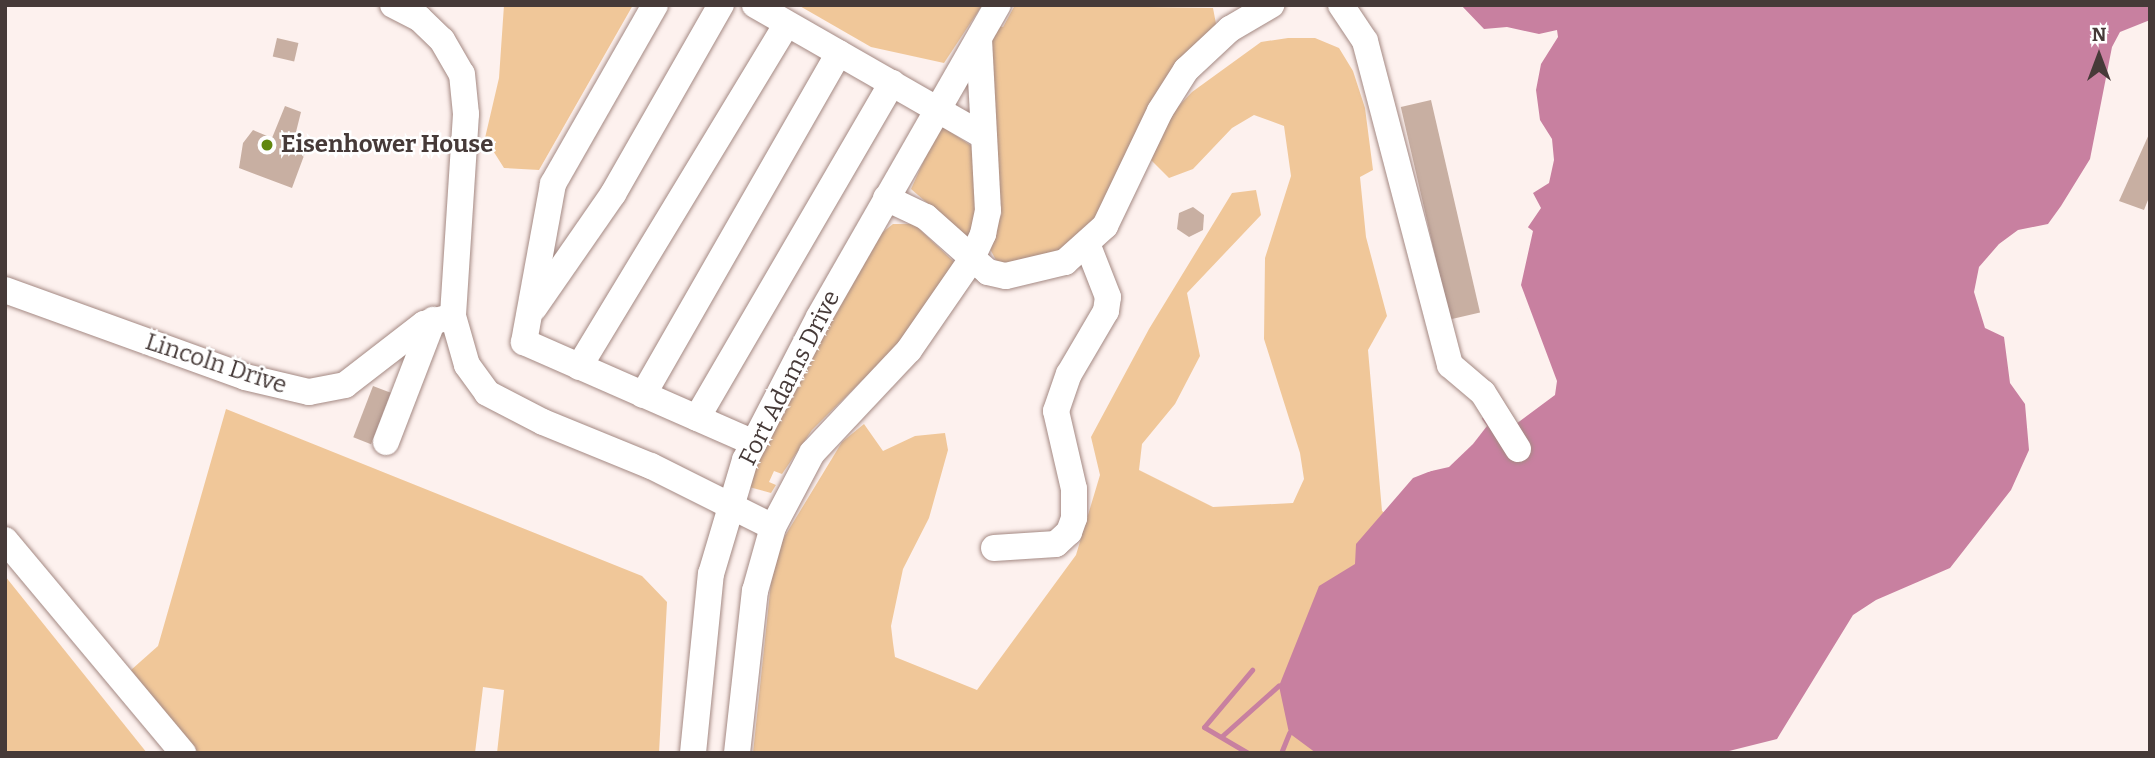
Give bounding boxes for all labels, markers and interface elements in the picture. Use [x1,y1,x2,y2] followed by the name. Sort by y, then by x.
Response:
[2064,21,2134,91] north arrow
[2092,23,2106,46] text: N
[281,131,493,159] place label: Eisenhower House
[259,137,275,153] marker: Eisenhower House
[734,286,846,470] street label: Fort Adams Drive
[142,328,290,400] street label: Lincoln Drive

